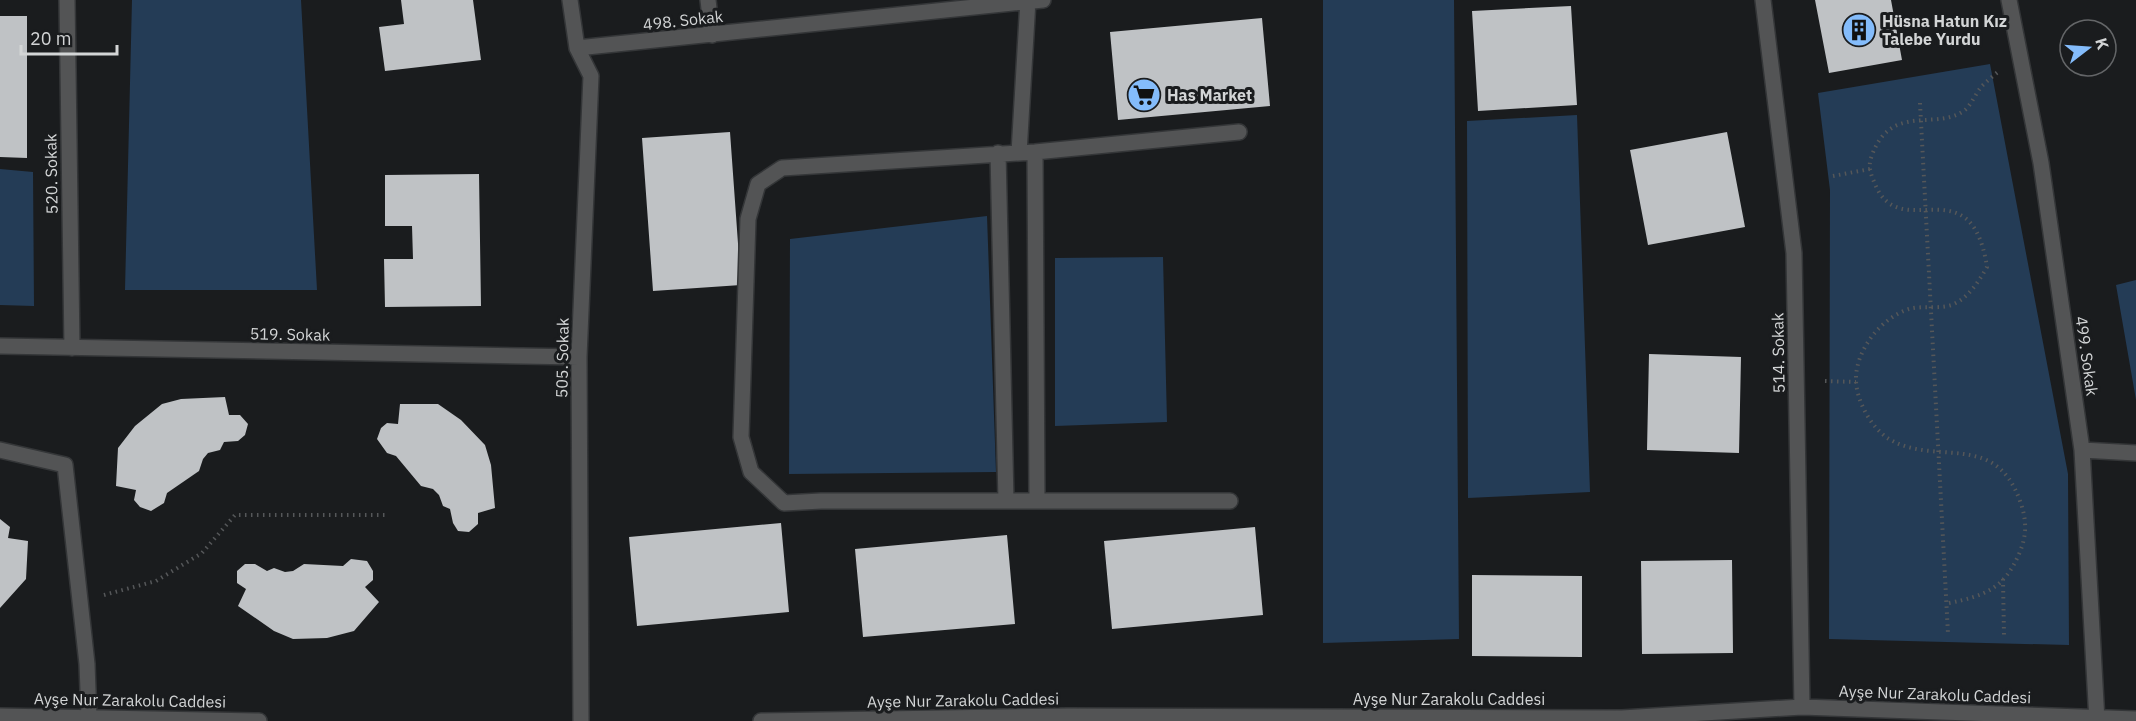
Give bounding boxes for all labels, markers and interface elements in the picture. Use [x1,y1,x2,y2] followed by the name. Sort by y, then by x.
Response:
[642,6,725,34] street label: 498. Sokak
[1882,11,2007,49] place label: Hüsna Hatun Kız Talebe Yurdu
[1841,12,1877,48] building icon: Hüsna Hatun Kız Talebe Yurdu
[21,18,117,56] scale bar
[2058,18,2118,78] north arrow
[30,27,72,50] text: 20 m
[2091,35,2114,52] text: K
[1126,77,1162,113] supermarket icon: Has Market
[1167,85,1252,105] place label: Has Market
[40,133,62,214] street label: 520. Sokak
[1767,312,1789,393] street label: 514. Sokak
[2071,315,2103,398] street label: 499. Sokak
[551,317,573,398] street label: 505. Sokak
[250,323,331,345] street label: 519. Sokak
[1838,681,2032,707] street label: Ayşe Nur Zarakolu Caddesi
[34,688,226,712] street label: Ayşe Nur Zarakolu Caddesi
[867,688,1059,712] street label: Ayşe Nur Zarakolu Caddesi
[1353,689,1545,709] street label: Ayşe Nur Zarakolu Caddesi

